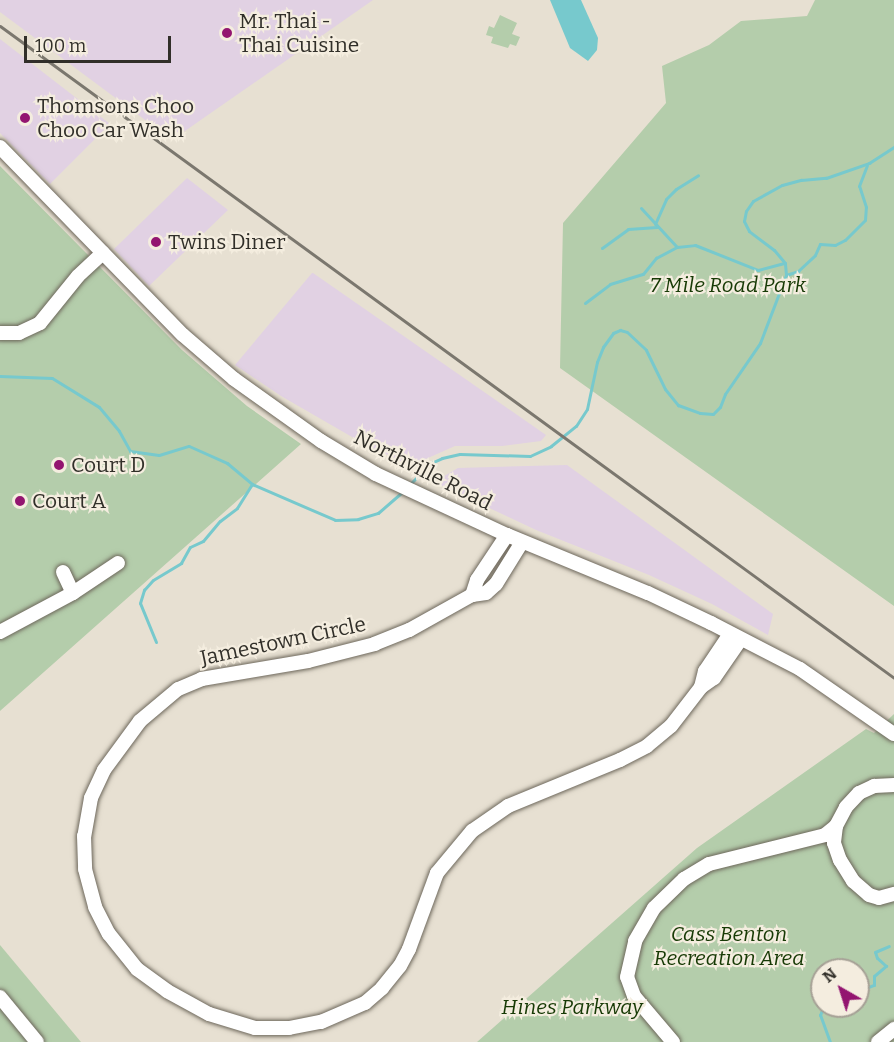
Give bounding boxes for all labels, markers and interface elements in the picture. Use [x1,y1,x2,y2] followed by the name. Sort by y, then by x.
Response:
[239,8,359,58] place label: Mr. Thai - Thai Cuisine
[27,24,174,62] scale bar
[220,26,234,40] marker: Mr. Thai - Thai Cuisine
[35,35,86,57] text: 100 m
[37,93,194,143] place label: Thomsons Choo Choo Car Wash
[18,111,32,125] marker: Thomsons Choo Choo Car Wash
[168,229,285,255] place label: Twins Diner
[149,235,163,249] marker: Twins Diner
[650,272,806,298] park label: 7 Mile Road Park
[350,424,496,516] street label: Northville Road
[71,452,145,478] place label: Court D
[52,458,66,472] marker: Court D
[32,488,106,514] place label: Court A
[13,494,27,508] marker: Court A
[198,611,368,671] street label: Jamestown Circle
[654,921,804,971] park label: Cass Benton Recreation Area
[810,958,870,1018] north arrow
[819,964,840,986] text: N
[501,994,643,1020] park label: Hines Parkway

